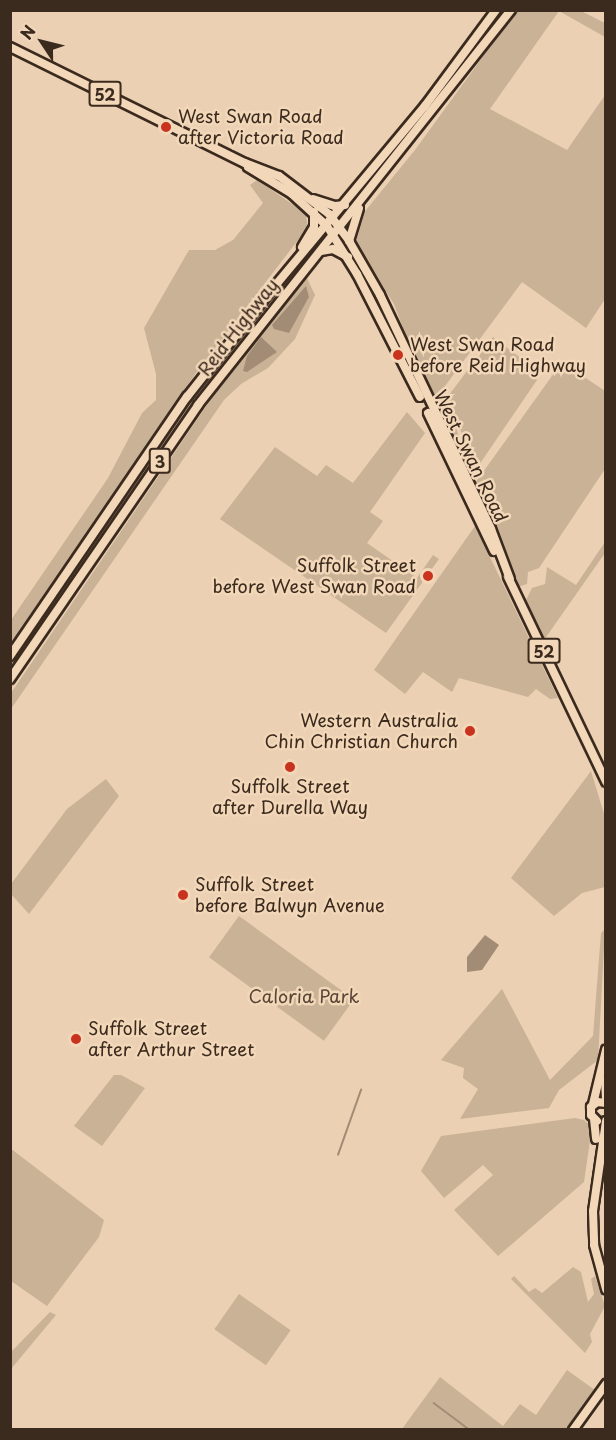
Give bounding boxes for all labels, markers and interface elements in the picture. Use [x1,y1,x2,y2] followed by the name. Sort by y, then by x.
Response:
[12,12,72,72] north arrow
[14,20,41,44] text: N
[88,81,122,107] road number: 52
[178,106,345,148] place label: West Swan Road after Victoria Road
[159,120,173,134] marker: West Swan Road after Victoria Road
[193,274,283,380] street label: Reid Highway
[410,334,586,376] place label: West Swan Road before Reid Highway
[391,348,405,362] marker: West Swan Road before Reid Highway
[430,386,512,526] street label: West Swan Road
[148,448,172,474] road number: 3
[213,555,416,598] place label: Suffolk Street before West Swan Road
[421,569,435,583] marker: Suffolk Street before West Swan Road
[528,638,560,664] road number: 52
[266,710,458,752] place label: Western Australia Chin Christian Church
[463,724,477,738] marker: Western Australia Chin Christian Church
[283,760,297,774] marker: Suffolk Street after Durella Way
[211,776,369,818] place label: Suffolk Street after Durella Way
[195,874,386,916] place label: Suffolk Street before Balwyn Avenue
[176,888,190,902] marker: Suffolk Street before Balwyn Avenue
[249,985,359,1007] park label: Caloria Park
[88,1018,257,1060] place label: Suffolk Street after Arthur Street
[69,1032,83,1046] marker: Suffolk Street after Arthur Street

